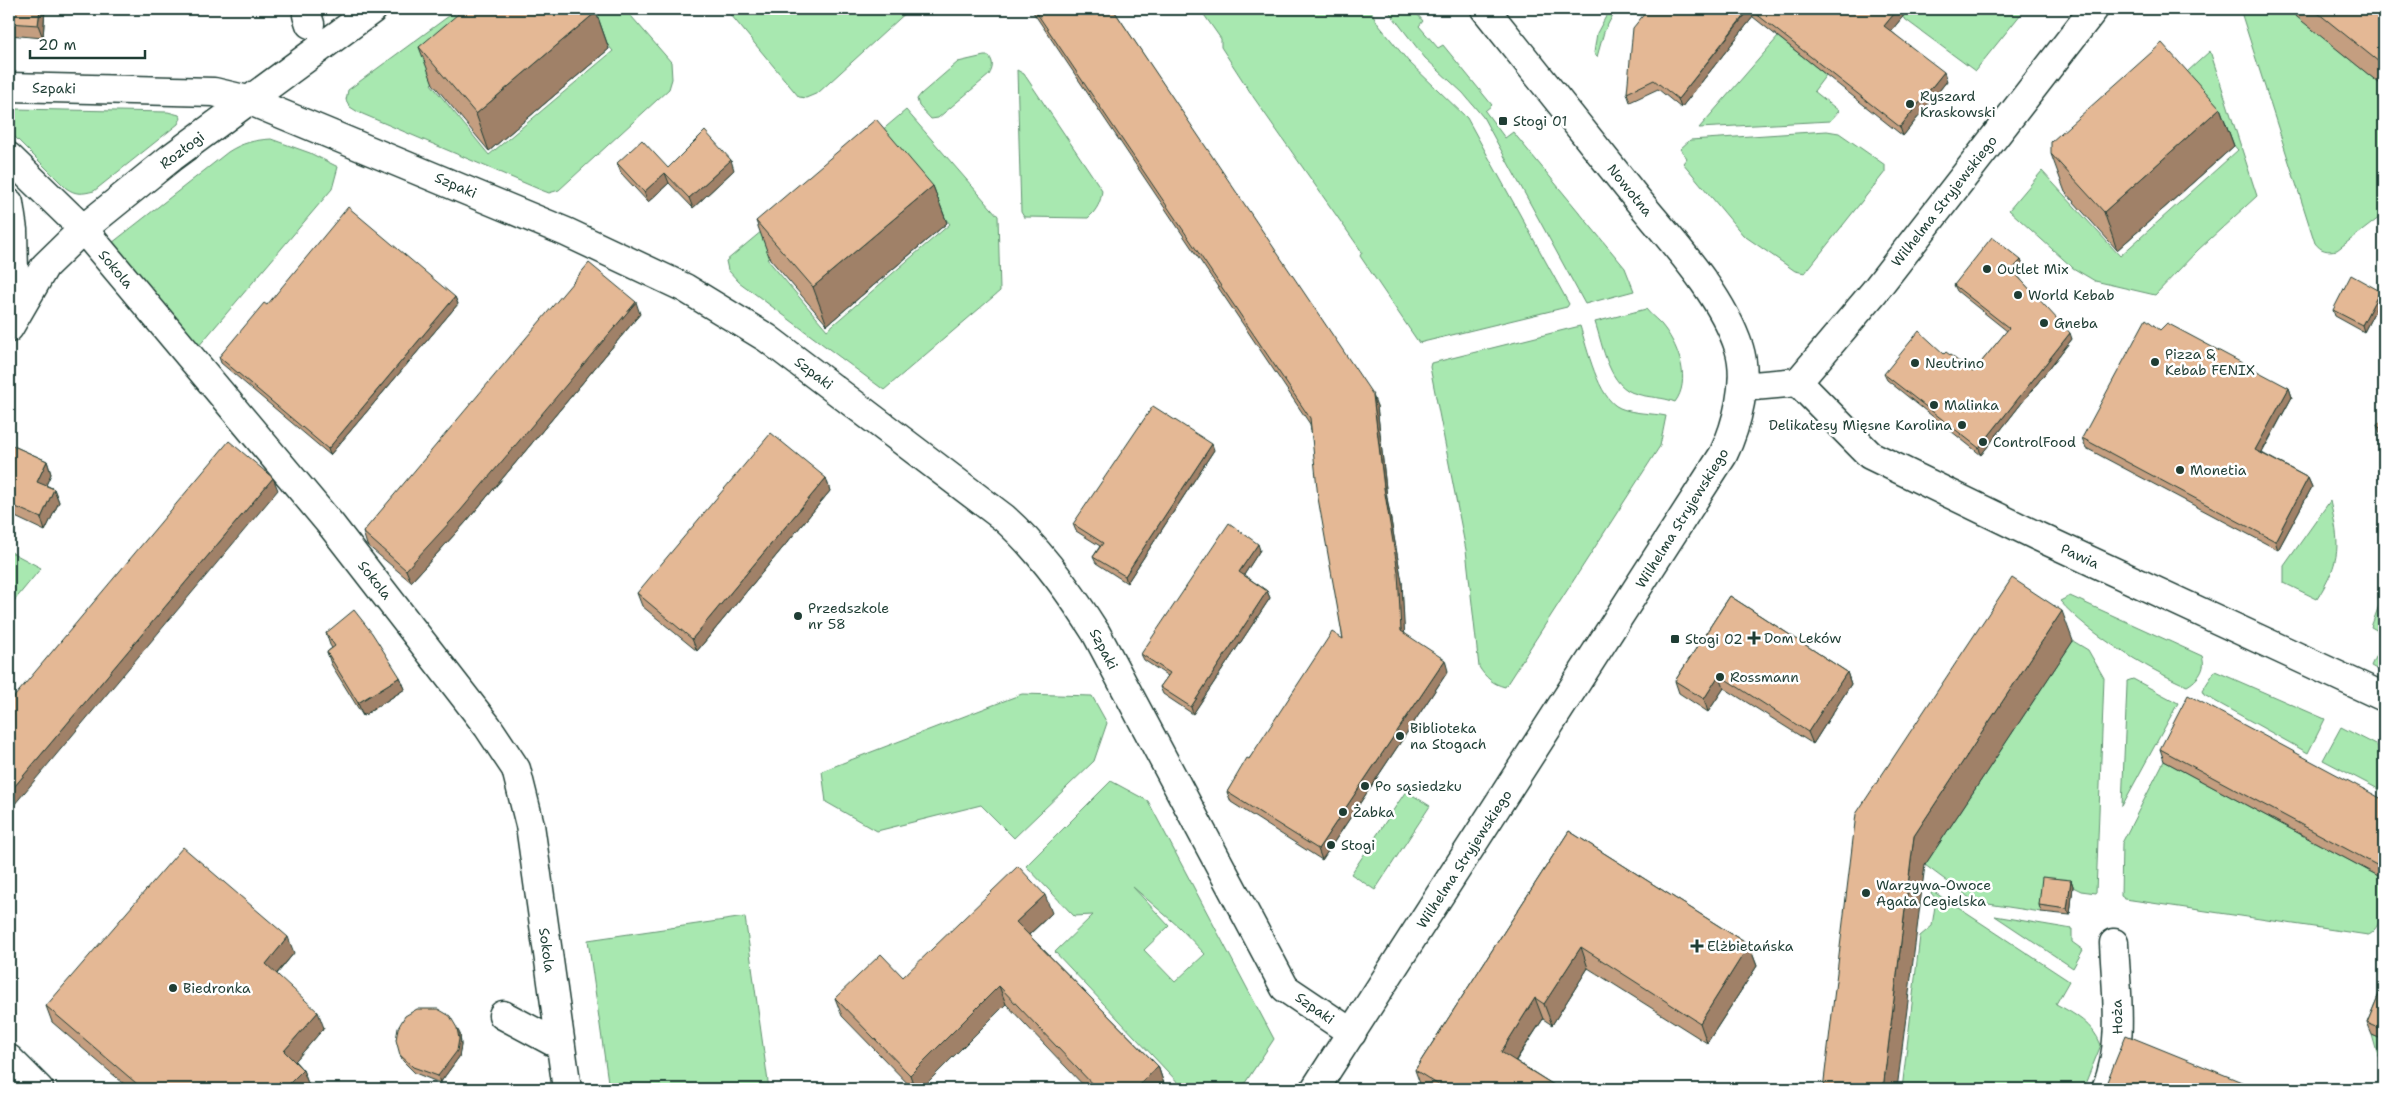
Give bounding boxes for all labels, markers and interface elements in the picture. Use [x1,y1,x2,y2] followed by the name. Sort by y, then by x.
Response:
[30,28,145,60] scale bar
[38,35,77,55] text: 20 m
[32,79,76,97] street label: Szpaki
[1920,87,1996,121] place label: Ryszard Kraskowski
[1904,98,1916,110] marker: Ryszard Kraskowski
[1513,112,1567,130] place label: Stogi 01
[1497,115,1509,127] marker: Stogi 01
[156,127,208,173] street label: Rozłogi
[1887,132,2001,270] street label: Wilhelma Stryjewskiego
[1603,160,1657,220] street label: Nowotna
[432,168,480,202] street label: Szpaki
[95,246,137,292] street label: Sokola
[1997,260,2069,278] place label: Outlet Mix
[1981,263,1993,275] marker: Outlet Mix
[2028,286,2115,304] place label: World Kebab
[2012,289,2024,301] marker: World Kebab
[2054,314,2098,332] place label: Gneba
[2038,317,2050,329] marker: Gneba
[2165,345,2255,379] place label: Pizza & Kebab FENIX
[791,353,837,393] street label: Szpaki
[1925,354,1984,372] place label: Neutrino
[2149,356,2161,368] marker: Pizza & Kebab FENIX
[1909,357,1921,369] marker: Neutrino
[1944,396,1999,414] place label: Malinka
[1928,399,1940,411] marker: Malinka
[1769,416,1952,434] place label: Delikatesy Mięsne Karolina
[1956,419,1968,431] marker: Delikatesy Mięsne Karolina
[1993,433,2076,451] place label: ControlFood
[1977,436,1989,448] marker: ControlFood
[1631,445,1733,591] street label: Wilhelma Stryjewskiego
[2190,461,2247,479] place label: Monetia
[2174,464,2186,476] marker: Monetia
[2058,539,2102,573] street label: Pawia
[354,557,396,603] street label: Sokola
[808,599,889,633] place label: Przedszkole nr 58
[792,610,804,622] marker: Przedszkole nr 58
[1086,625,1122,673] street label: Szpaki
[1764,629,1841,647] place label: Dom Leków
[1685,630,1743,648] place label: Stogi 02
[1748,632,1760,644] marker: Dom Leków
[1669,633,1681,645] marker: Stogi 02
[1730,668,1799,686] place label: Rossmann
[1714,671,1726,683] marker: Rossmann
[1410,719,1487,753] place label: Biblioteka na Stogach
[1394,730,1406,742] marker: Biblioteka na Stogach
[1375,777,1462,795] place label: Po sąsiedzku
[1359,780,1371,792] marker: Po sąsiedzku
[1412,786,1516,932] street label: Wilhelma Stryjewskiego
[1353,803,1395,821] place label: Żabka
[1337,806,1349,818] marker: Żabka
[1341,836,1375,854] place label: Stogi
[1325,839,1337,851] marker: Stogi
[1876,876,1991,910] place label: Warzywa-Owoce Agata Cegielska
[1860,887,1872,899] marker: Warzywa-Owoce Agata Cegielska
[535,927,559,974] street label: Sokola
[1707,937,1794,955] place label: Elżbietańska
[1691,940,1703,952] marker: Elżbietańska
[183,979,251,997] place label: Biedronka
[167,982,179,994] marker: Biedronka
[1292,988,1338,1028] street label: Szpaki
[2107,999,2127,1035] street label: Hoża

